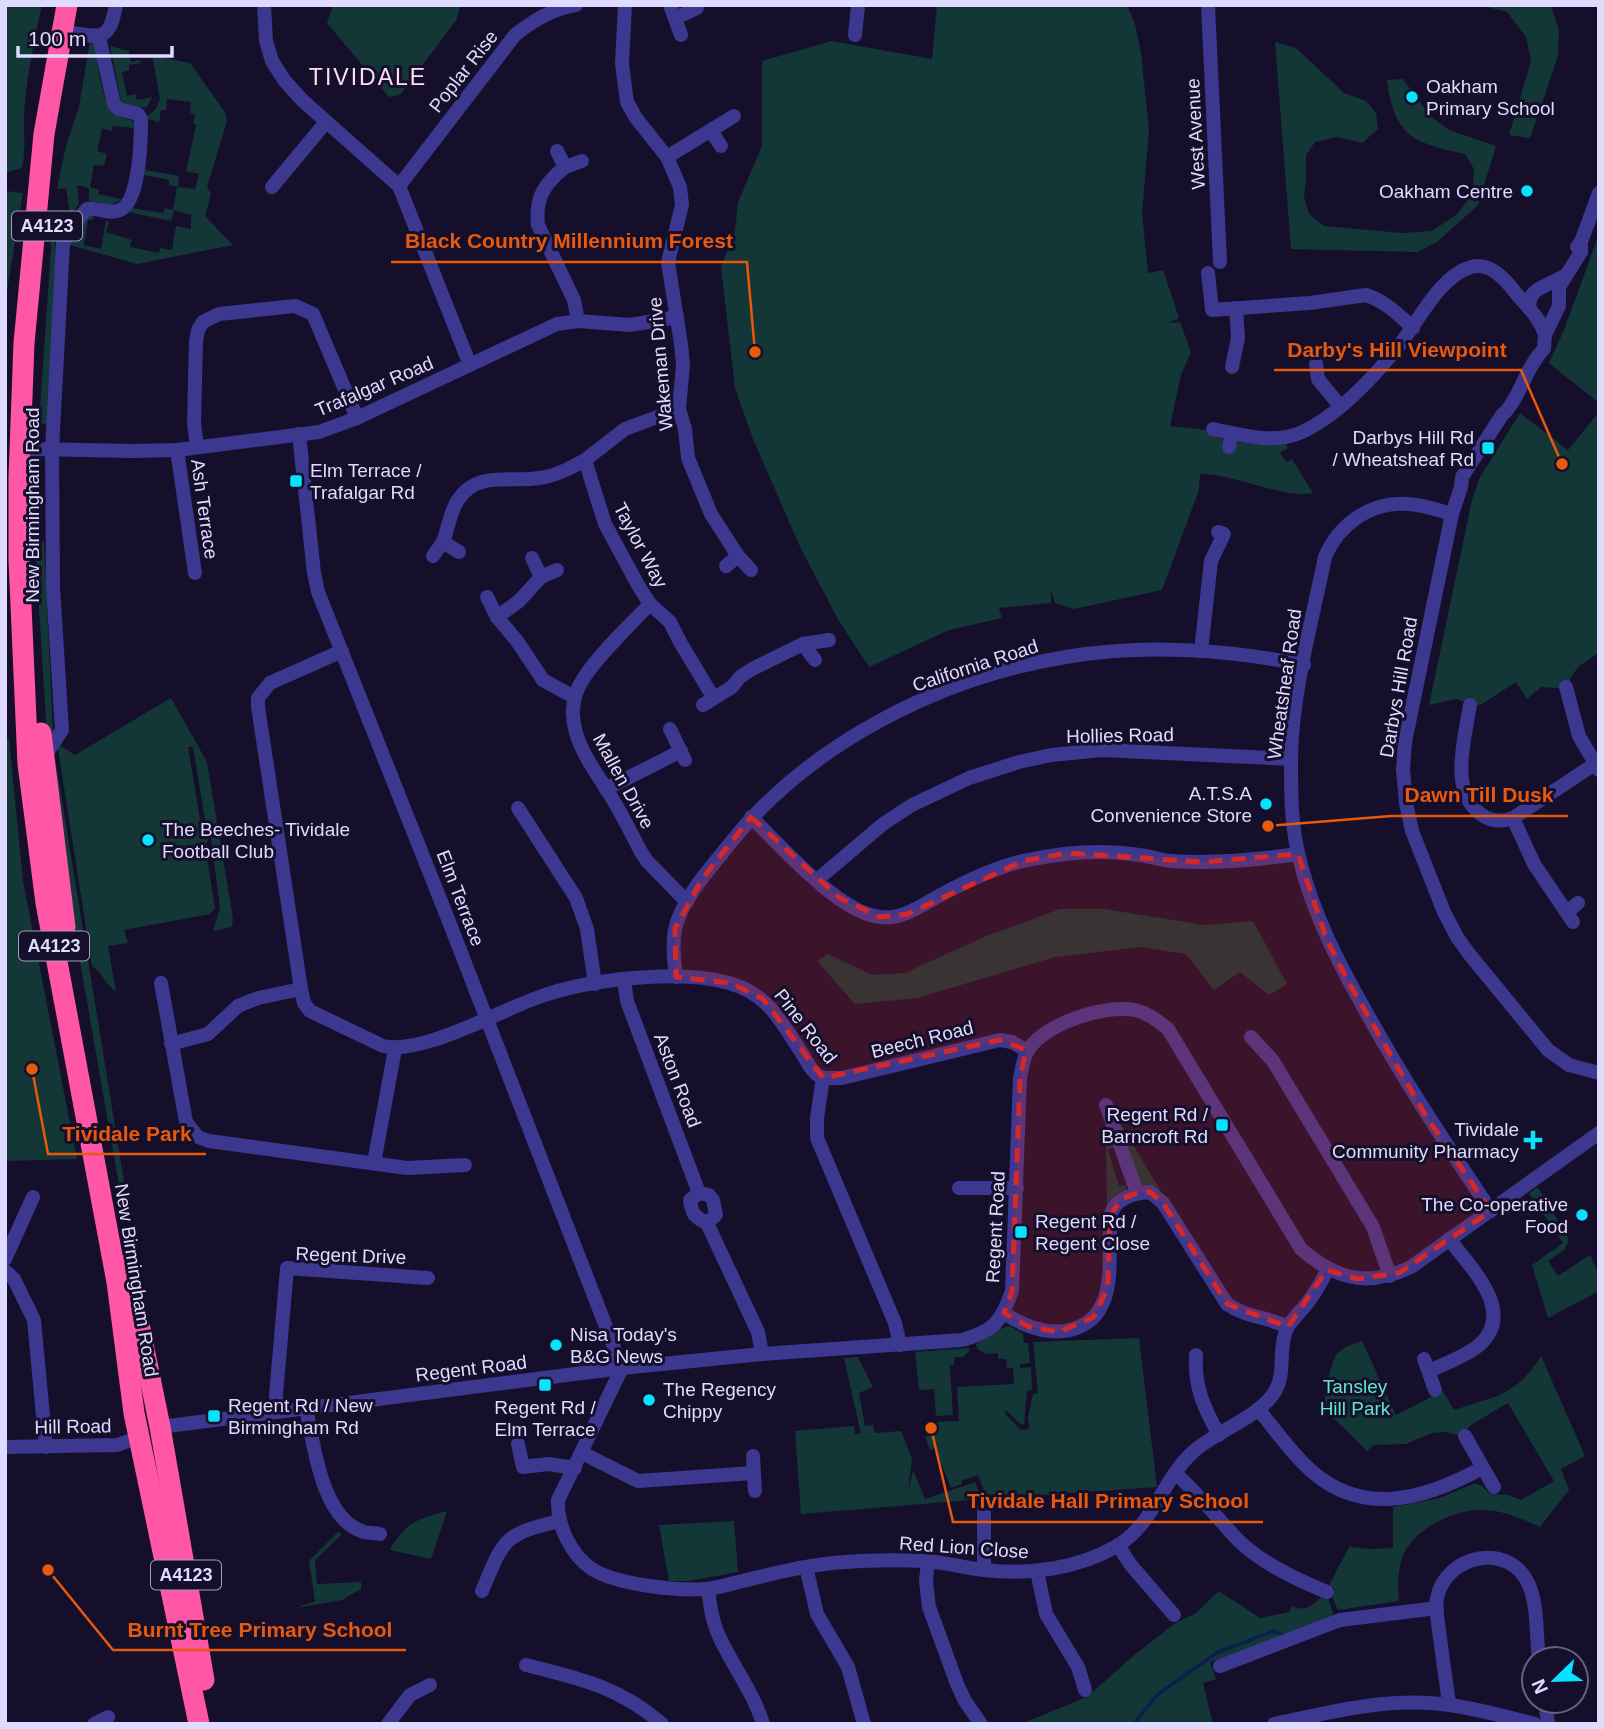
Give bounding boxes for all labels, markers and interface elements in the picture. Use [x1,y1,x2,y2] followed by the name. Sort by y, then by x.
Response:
[18,14,172,58] scale bar
[425,26,502,116] street label: Poplar Rise
[28,27,86,50] text: 100 m
[309,64,427,90] district label: TIVIDALE
[1426,76,1555,119] place label: Oakham Primary School
[1182,78,1209,190] street label: West Avenue
[1404,89,1420,105] marker: Oakham Primary School
[1379,181,1513,202] place label: Oakham Centre
[1519,183,1535,199] marker: Oakham Centre
[12,211,82,240] road number: A4123
[391,220,747,262] callout: Black Country Millennium Forest
[405,229,733,252] text: Black Country Millennium Forest
[644,296,677,432] street label: Wakeman Drive
[1274,328,1521,370] callout: Darby's Hill Viewpoint
[1287,338,1507,361] text: Darby's Hill Viewpoint
[312,352,436,421] street label: Trafalgar Road
[22,407,43,603] street label: New Birmingham Road
[1332,427,1474,470] place label: Darbys Hill Rd / Wheatsheaf Rd
[1480,440,1496,456] marker: Darbys Hill Rd / Wheatsheaf Rd
[187,458,222,561] street label: Ash Terrace
[310,460,422,503] place label: Elm Terrace / Trafalgar Rd
[288,473,304,489] marker: Elm Terrace / Trafalgar Rd
[609,499,672,592] street label: Taylor Way
[1264,607,1305,761] street label: Wheatsheaf Road
[1376,615,1421,759] street label: Darbys Hill Road
[910,635,1041,696] street label: California Road
[1066,724,1174,747] street label: Hollies Road
[589,730,658,833] street label: Mallen Drive
[1391,774,1568,816] callout: Dawn Till Dusk
[1090,783,1252,826] place label: A.T.S.A Convenience Store
[1405,783,1554,806] text: Dawn Till Dusk
[1258,796,1274,812] marker: A.T.S.A Convenience Store
[162,819,350,862] place label: The Beeches- Tividale Football Club
[140,832,156,848] marker: The Beeches- Tividale Football Club
[433,847,488,949] street label: Elm Terrace
[19,931,89,960] road number: A4123
[770,985,841,1068] street label: Pine Road
[869,1017,975,1062] street label: Beech Road
[650,1030,705,1130] street label: Aston Road
[1101,1104,1209,1147] place label: Regent Rd / Barncroft Rd
[48,1112,206,1154] callout: Tividale Park
[1214,1117,1230,1133] marker: Regent Rd / Barncroft Rd
[1332,1119,1519,1162] place label: Tividale Community Pharmacy
[62,1122,192,1145] text: Tividale Park
[1525,1132,1541,1148] marker: Tividale Community Pharmacy
[982,1171,1009,1283] street label: Regent Road
[111,1182,162,1378] street label: New Birmingham Road
[1421,1194,1568,1237] place label: The Co-operative Food
[1574,1207,1590,1223] marker: The Co-operative Food
[1035,1211,1150,1254] place label: Regent Rd / Regent Close
[1013,1224,1029,1240] marker: Regent Rd / Regent Close
[295,1243,407,1268] street label: Regent Drive
[570,1324,677,1367] place label: Nisa Today's B&G News
[548,1337,564,1353] marker: Nisa Today's B&G News
[414,1351,528,1386] street label: Regent Road
[1320,1376,1391,1419] park label: Tansley Hill Park
[537,1377,553,1393] marker: Regent Rd / Elm Terrace
[663,1379,777,1422] place label: The Regency Chippy
[641,1392,657,1408] marker: The Regency Chippy
[228,1395,373,1438] place label: Regent Rd / New Birmingham Rd
[494,1397,596,1440] place label: Regent Rd / Elm Terrace
[206,1408,222,1424] marker: Regent Rd / New Birmingham Rd
[34,1415,112,1438] street label: Hill Road
[953,1480,1263,1522] callout: Tividale Hall Primary School
[967,1489,1249,1512] text: Tividale Hall Primary School
[898,1532,1030,1563] street label: Red Lion Close
[151,1560,221,1590] road number: A4123
[113,1608,406,1650] callout: Burnt Tree Primary School
[128,1618,392,1641] text: Burnt Tree Primary School
[1520,1645,1590,1715] north arrow
[1527,1676,1552,1697] text: N

